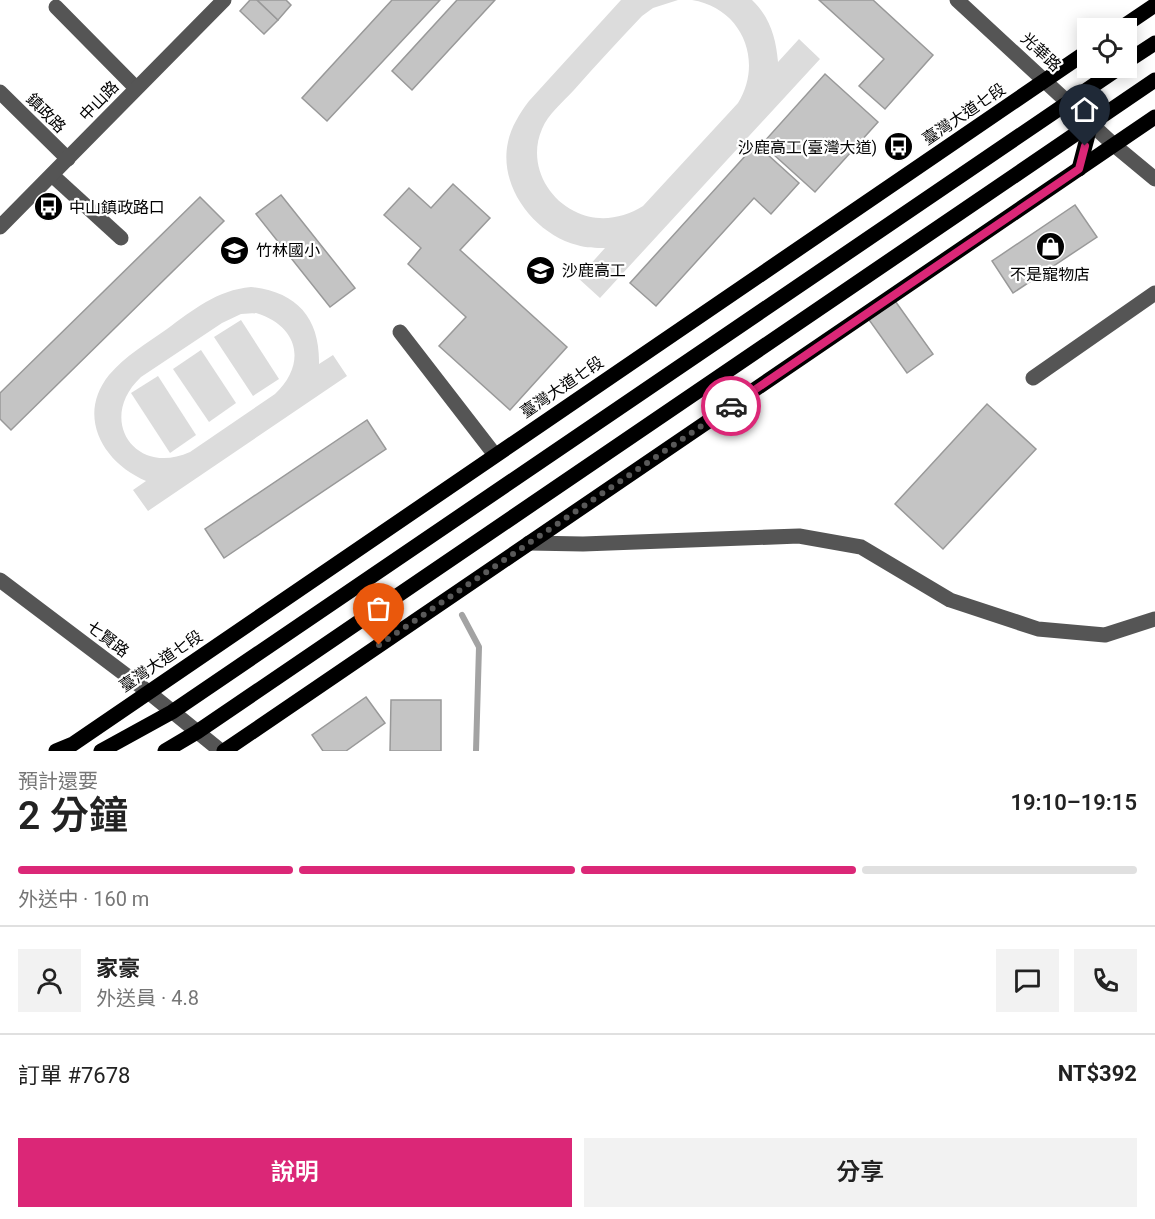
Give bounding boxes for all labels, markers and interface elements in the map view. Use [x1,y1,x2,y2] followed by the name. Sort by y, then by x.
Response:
[1077,18,1137,78] map controls
[1077,18,1137,78] button: locate
[1017,29,1065,75] street label: 光華路
[75,77,123,125] street label: 中山路
[919,79,1009,149] street label: 臺灣大道七段
[1059,84,1110,146] pin
[22,89,70,137] street label: 鎮政路
[1068,93,1101,126] icon: home
[882,131,914,163] bus stop icon: 沙鹿高工(臺灣大道)
[738,138,877,157] place label: 沙鹿高工(臺灣大道)
[32,191,64,223] bus stop icon: 中山鎮政路口
[69,198,165,217] place label: 中山鎮政路口
[1034,230,1066,262] shop icon: 不是寵物店
[219,234,251,266] school or university icon: 竹林國小
[256,241,320,260] place label: 竹林國小
[525,254,557,286] school or university icon: 沙鹿高工
[562,261,626,280] place label: 沙鹿高工
[1010,265,1090,284] place label: 不是寵物店
[517,352,607,422] street label: 臺灣大道七段
[701,376,761,436] courier
[715,390,748,423] icon: car
[353,583,404,645] pin
[362,592,395,625] icon: bag
[83,617,133,661] street label: 七賢路
[116,626,206,696] street label: 臺灣大道七段
[18,769,98,793] text: 預計還要
[1010,790,1137,815] text: 19:10–19:15
[18,793,128,839] text: 2 分鐘
[18,887,149,911] text: 外送中 · 160 m
[18,949,81,1012] button: person
[996,949,1059,1012] button: chat
[1074,949,1137,1012] button: phone
[96,956,140,981] text: 家豪
[96,986,199,1010] text: 外送員 · 4.8
[1058,1061,1137,1086] text: NT$392
[18,1063,130,1088] text: 訂單 #7678
[18,1138,572,1207] button: 說明
[584,1138,1137,1207] button: 分享

